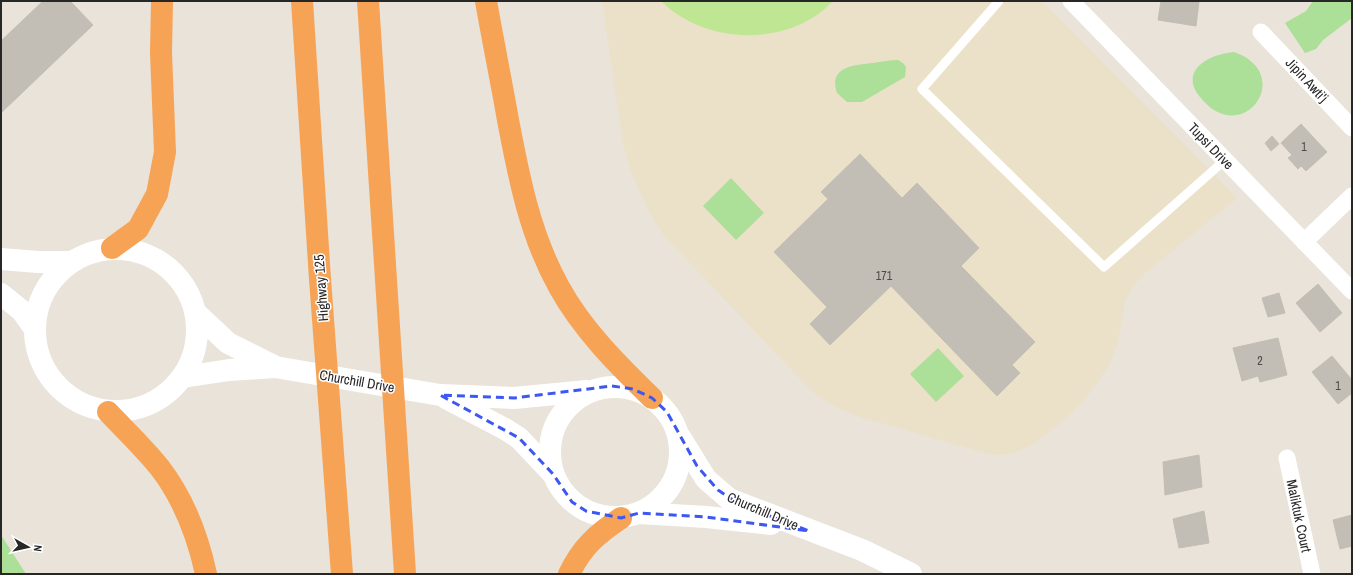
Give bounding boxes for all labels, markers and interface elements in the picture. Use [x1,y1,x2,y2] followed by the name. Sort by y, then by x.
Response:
[1282,54,1332,106] street label: Jipin Awti'j
[1184,119,1238,173] street label: Tupsi Drive
[1301,139,1307,155] house number: 1
[310,254,332,322] street label: Highway 125
[876,268,893,284] house number: 171
[1257,353,1263,369] house number: 2
[318,366,396,396] street label: Churchill Drive
[1335,378,1341,394] house number: 1
[1283,478,1315,554] street label: Maliktuk Court
[725,488,801,534] street label: Churchill Drive
[8,527,48,567] north arrow
[31,544,45,553] text: N

